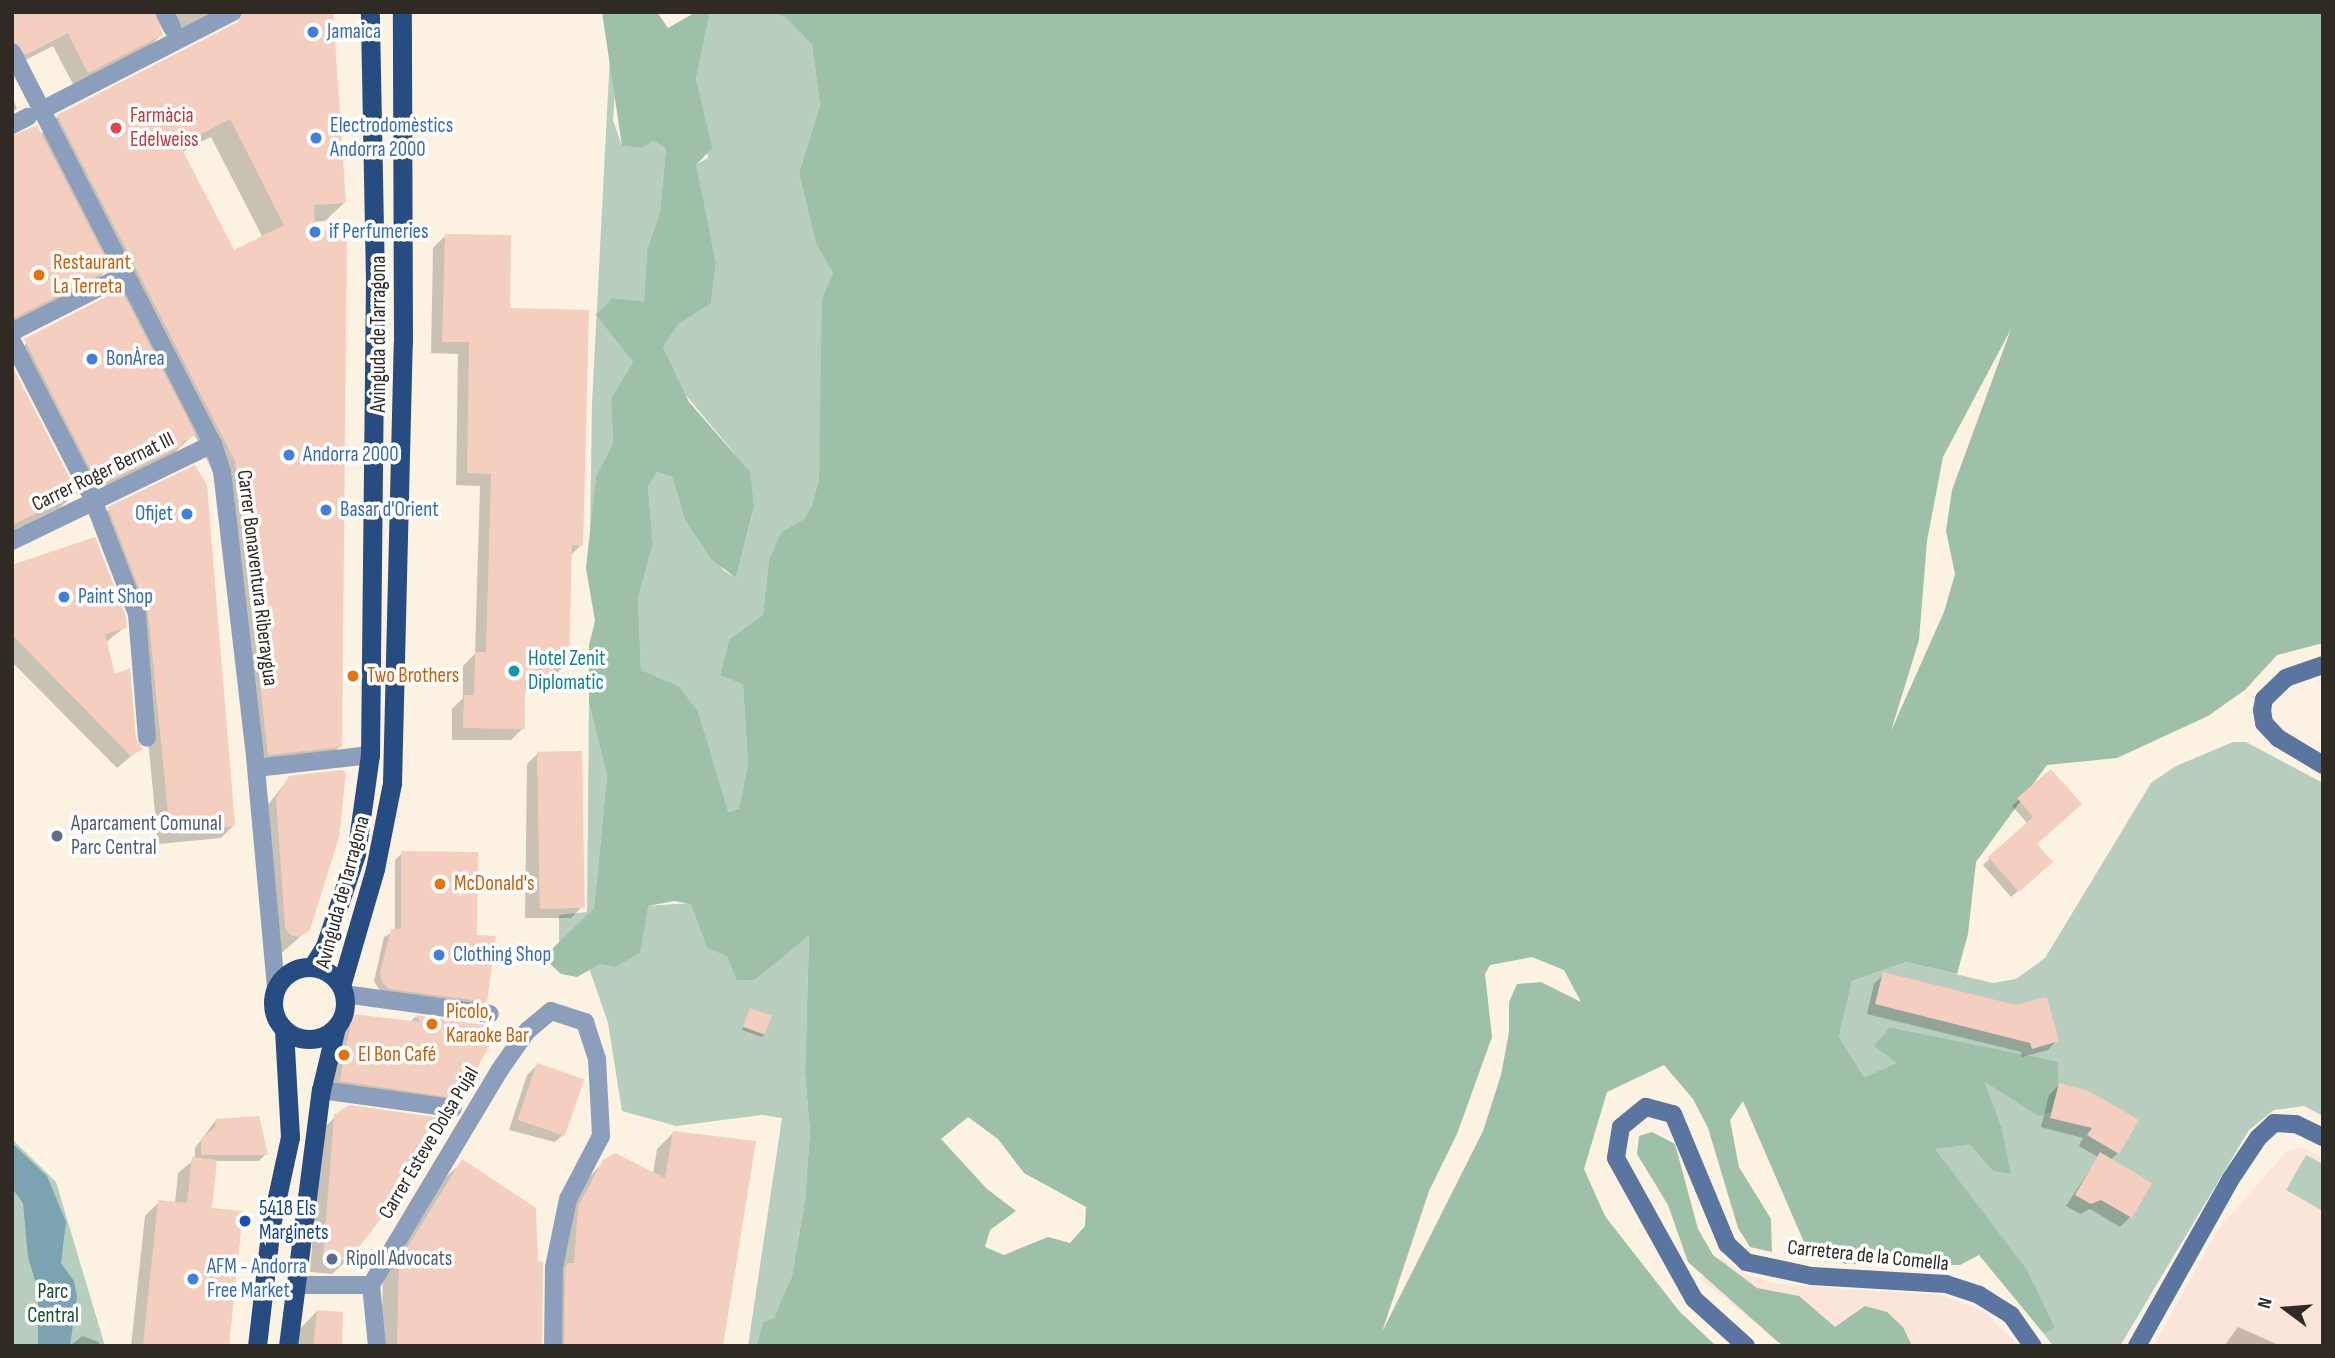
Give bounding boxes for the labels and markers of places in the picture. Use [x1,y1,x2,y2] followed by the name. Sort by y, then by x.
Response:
[327,19,381,45] place label: Jamaica
[305,24,321,40] marker: Jamaica
[130,103,199,153] place label: Farmàcia Edelweiss
[330,113,453,163] place label: Electrodomèstics Andorra 2000
[108,120,124,136] marker: Farmàcia Edelweiss
[308,130,324,146] marker: Electrodomèstics Andorra 2000
[329,219,429,245] place label: if Perfumeries
[307,224,323,240] marker: if Perfumeries
[53,250,131,300] place label: Restaurant La Terreta
[31,267,47,283] marker: Restaurant La Terreta
[106,346,165,372] place label: BonÀrea
[84,351,100,367] marker: BonÀrea
[303,442,399,468] place label: Andorra 2000
[281,447,297,463] marker: Andorra 2000
[340,497,439,523] place label: Basar d'Orient
[135,501,173,527] place label: Ofijet
[318,502,334,518] marker: Basar d'Orient
[179,506,195,522] marker: Ofijet
[78,584,153,610] place label: Paint Shop
[56,589,72,605] marker: Paint Shop
[528,646,605,696] place label: Hotel Zenit Diplomatic
[367,663,459,689] place label: Two Brothers
[506,663,522,679] marker: Hotel Zenit Diplomatic
[345,668,361,684] marker: Two Brothers
[71,811,222,861] place label: Aparcament Comunal Parc Central
[49,828,65,844] marker: Aparcament Comunal Parc Central
[454,871,534,897] place label: McDonald's
[432,876,448,892] marker: McDonald's
[453,942,551,968] place label: Clothing Shop
[431,947,447,963] marker: Clothing Shop
[446,999,529,1049] place label: Picolo, Karaoke Bar
[424,1016,440,1032] marker: Picolo, Karaoke Bar
[358,1042,436,1068] place label: El Bon Café
[336,1047,352,1063] marker: El Bon Café
[259,1196,328,1246] place label: 5418 Els Marginets
[237,1213,253,1229] marker: 5418 Els Marginets
[346,1246,452,1272] place label: Ripoll Advocats
[324,1251,340,1267] marker: Ripoll Advocats
[207,1254,307,1304] place label: AFM - Andorra Free Market
[185,1271,201,1287] marker: AFM - Andorra Free Market

